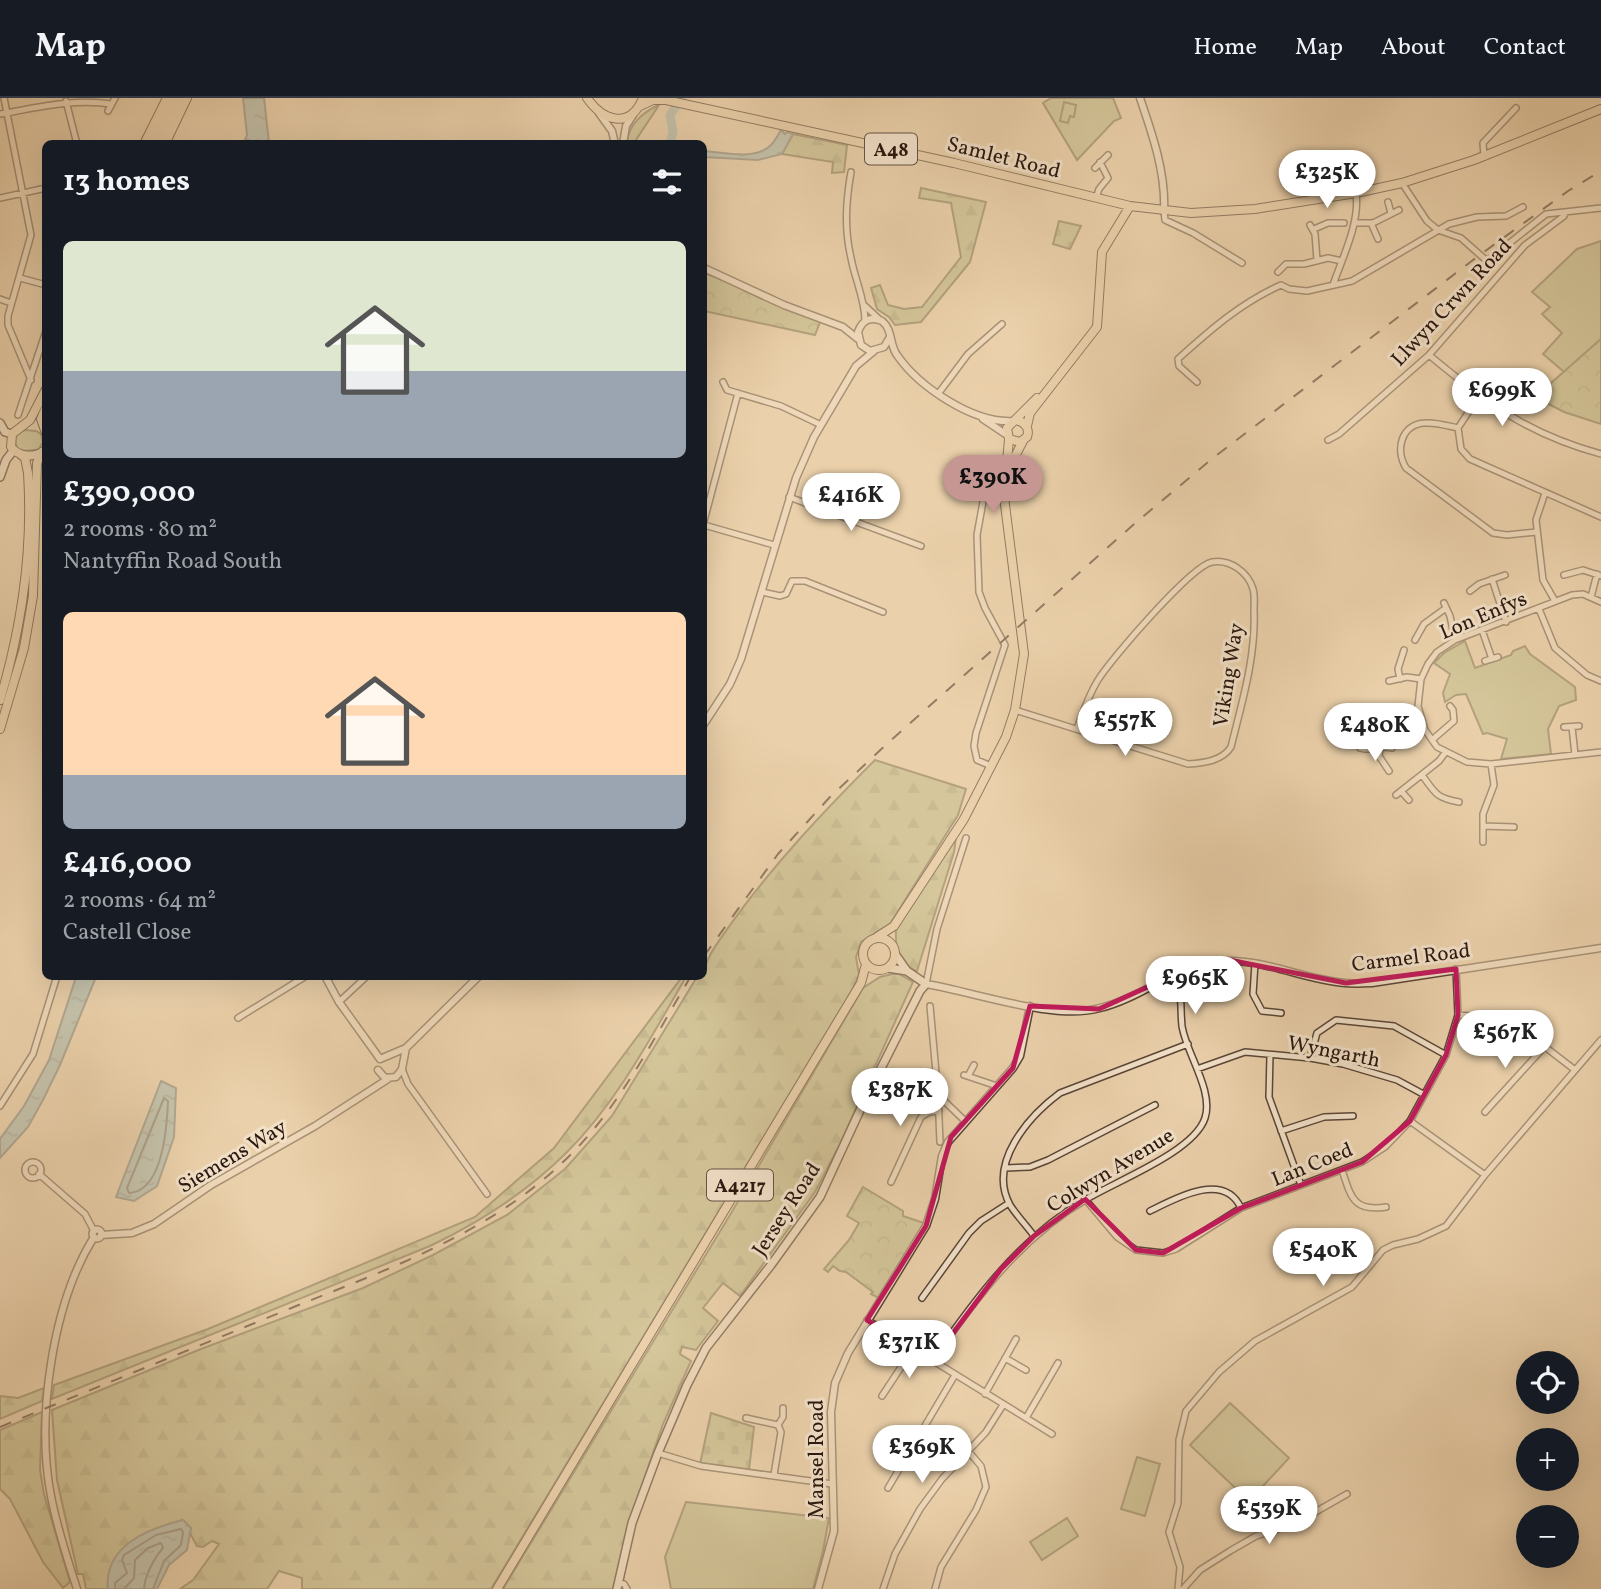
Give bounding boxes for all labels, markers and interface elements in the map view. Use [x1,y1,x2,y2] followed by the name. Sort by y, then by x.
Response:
[35,25,106,71] text: Map
[1193,31,1257,65] text: Home
[1295,31,1343,65] text: Map
[1381,31,1446,65] text: About
[1484,31,1566,65] text: Contact
[944,130,1063,187] street label: Samlet Road
[865,134,917,164] road number: A48
[1278,150,1376,210] pin: £325K
[1295,157,1359,189] text: £325K
[63,161,190,203] text: 13 homes
[648,163,686,201] icon: filters
[1385,233,1519,373] street label: Llwyn Crwn Road
[312,287,438,413] icon: home
[1453,368,1551,428] pin: £699K
[1468,375,1536,407] text: £699K
[944,456,1042,515] pin: £390K
[959,462,1027,494] text: £390K
[63,472,195,514] text: £390,000
[802,474,900,533] pin: £416K
[818,480,884,512] text: £416K
[63,514,217,546] text: 2 rooms · 80 m²
[63,546,282,578] text: Nantyffin Road South
[1435,585,1532,648] street label: Lon Enfys
[1207,620,1252,729] street label: Viking Way
[312,658,438,784] icon: home
[1076,698,1174,758] pin: £557K
[1326,704,1424,763] pin: £480K
[1093,705,1157,737] text: £557K
[1340,710,1410,742] text: £480K
[63,843,192,885] text: £416,000
[63,885,216,917] text: 2 rooms · 64 m²
[63,917,191,949] text: Castell Close
[1350,937,1472,980] street label: Carmel Road
[1146,956,1244,1016] pin: £965K
[1162,963,1228,995] text: £965K
[1456,1010,1554,1070] pin: £567K
[1473,1017,1537,1049] text: £567K
[1285,1029,1383,1076] street label: Wyngarth
[851,1068,949,1128] pin: £387K
[867,1075,933,1107] text: £387K
[173,1113,293,1201] street label: Siemens Way
[1042,1122,1180,1221] street label: Colwyn Avenue
[1267,1136,1358,1195] street label: Lan Coed
[746,1157,828,1262] street label: Jersey Road
[707,1170,773,1200] road number: A4217
[1274,1228,1372,1288] pin: £540K
[1289,1235,1357,1267] text: £540K
[860,1320,958,1380] pin: £371K
[878,1327,940,1359] text: £371K
[1516,1351,1579,1568] map controls
[1516,1351,1579,1414] button: locate
[803,1399,832,1519] street label: Mansel Road
[873,1426,971,1485] pin: £369K
[1516,1428,1579,1491] button: +
[889,1432,956,1464] text: £369K
[1220,1486,1318,1546] pin: £539K
[1236,1493,1302,1525] text: £539K
[1516,1505,1579,1568] button: −

